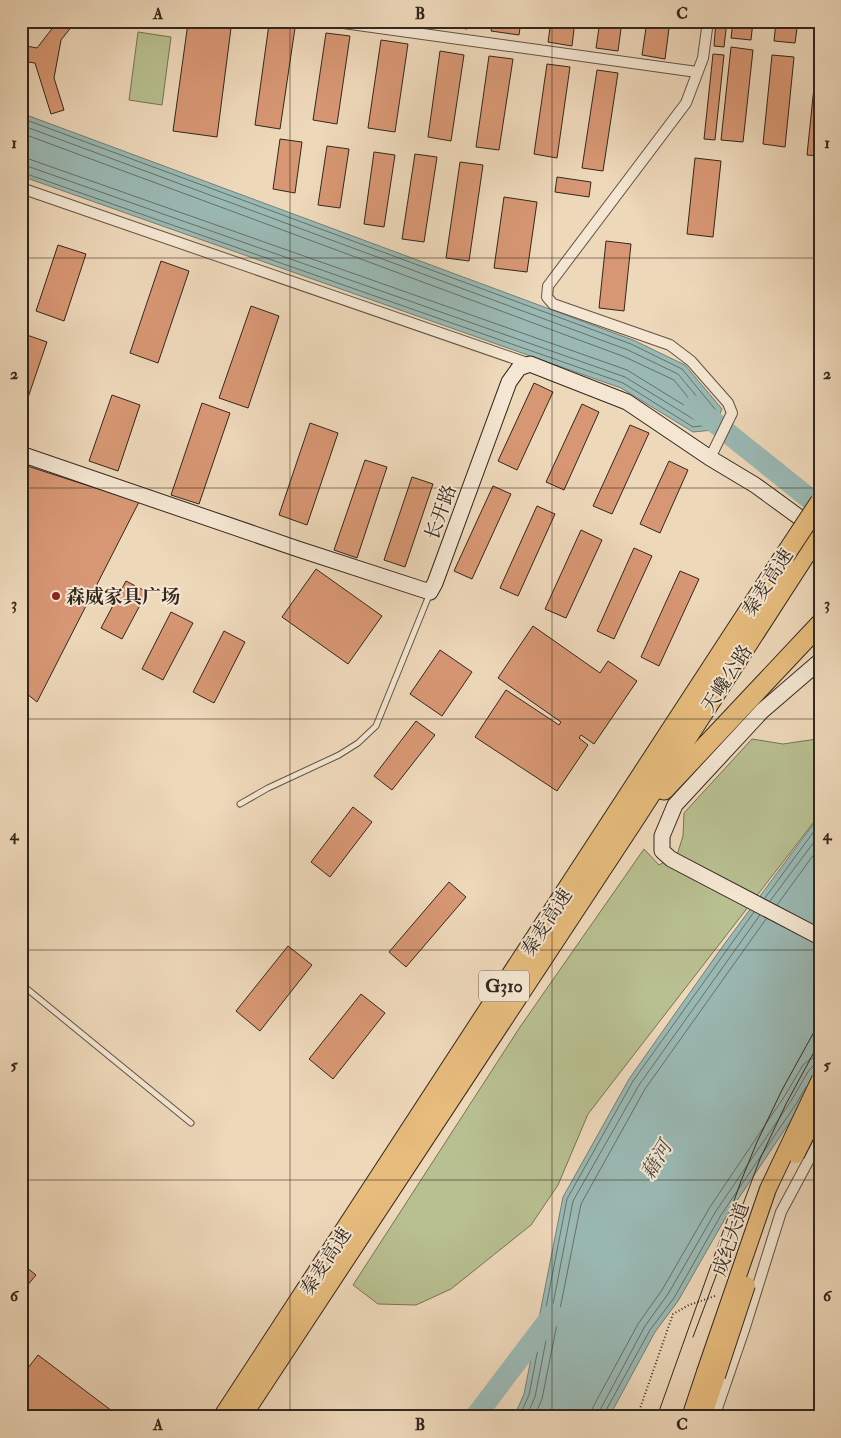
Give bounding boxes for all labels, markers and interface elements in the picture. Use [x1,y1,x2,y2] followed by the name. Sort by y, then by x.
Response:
[152,4,164,24] text: A
[415,4,425,24] text: B
[676,4,688,24] text: C
[11,133,17,153] text: 1
[824,133,830,153] text: 1
[10,364,18,384] text: 2
[823,364,831,384] text: 2
[420,481,462,543] street label: 长开路
[737,544,799,621] street label: 秦麦高速
[66,585,180,609] place label: 森威家具广场
[50,590,62,602] marker: 森威家具广场
[11,594,17,614] text: 3
[824,594,830,614] text: 3
[696,640,758,717] street label: 天巉公路
[9,825,20,845] text: 4
[822,825,833,845] text: 4
[516,884,578,961] street label: 秦麦高速
[479,970,529,1001] road number: G310
[10,1055,18,1075] text: 5
[823,1055,831,1075] text: 5
[635,1134,679,1184] water label: 藉河
[707,1199,755,1279] street label: 成纪大道
[295,1223,357,1300] street label: 秦麦高速
[10,1286,20,1306] text: 6
[823,1286,833,1306] text: 6
[152,1415,164,1435] text: A
[415,1415,425,1435] text: B
[676,1415,688,1435] text: C

